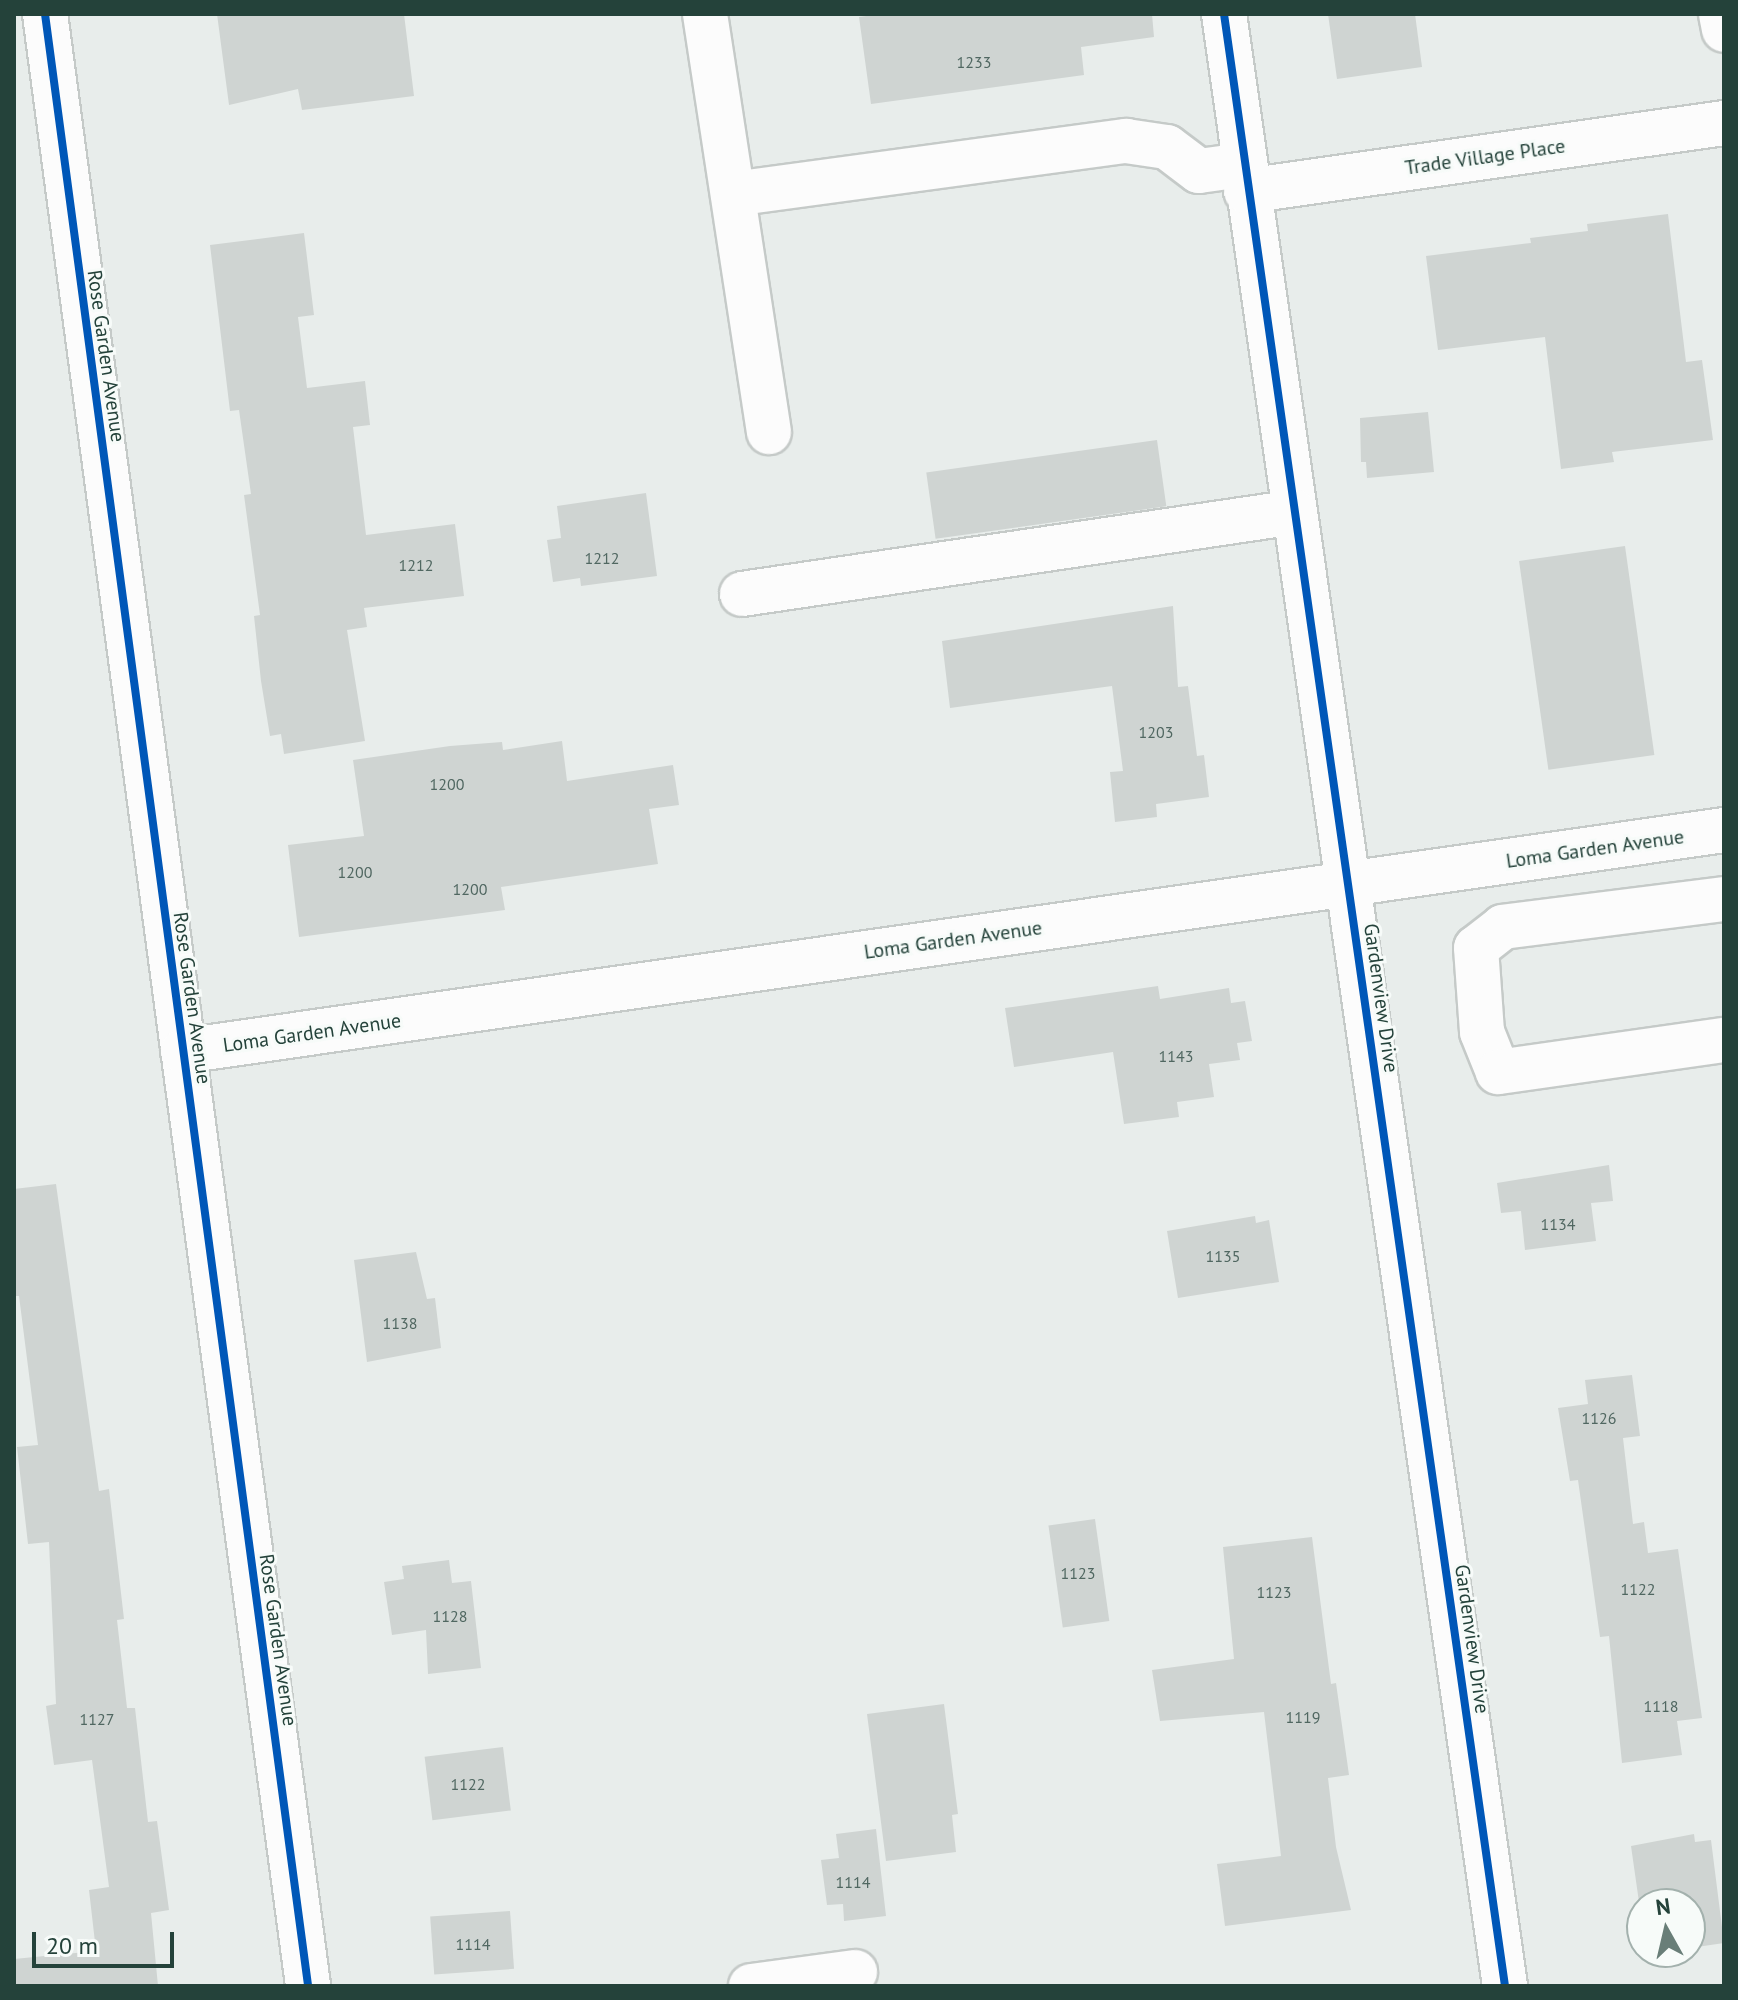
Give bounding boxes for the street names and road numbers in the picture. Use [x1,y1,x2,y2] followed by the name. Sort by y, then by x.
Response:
[1403,134,1567,180] street label: Trade Village Place
[82,268,130,444] street label: Rose Garden Avenue
[1504,825,1686,873] street label: Loma Garden Avenue
[168,910,216,1086] street label: Rose Garden Avenue
[862,916,1044,964] street label: Loma Garden Avenue
[1359,922,1403,1074] street label: Gardenview Drive
[221,1009,403,1057] street label: Loma Garden Avenue
[254,1552,302,1728] street label: Rose Garden Avenue
[1450,1563,1494,1715] street label: Gardenview Drive

